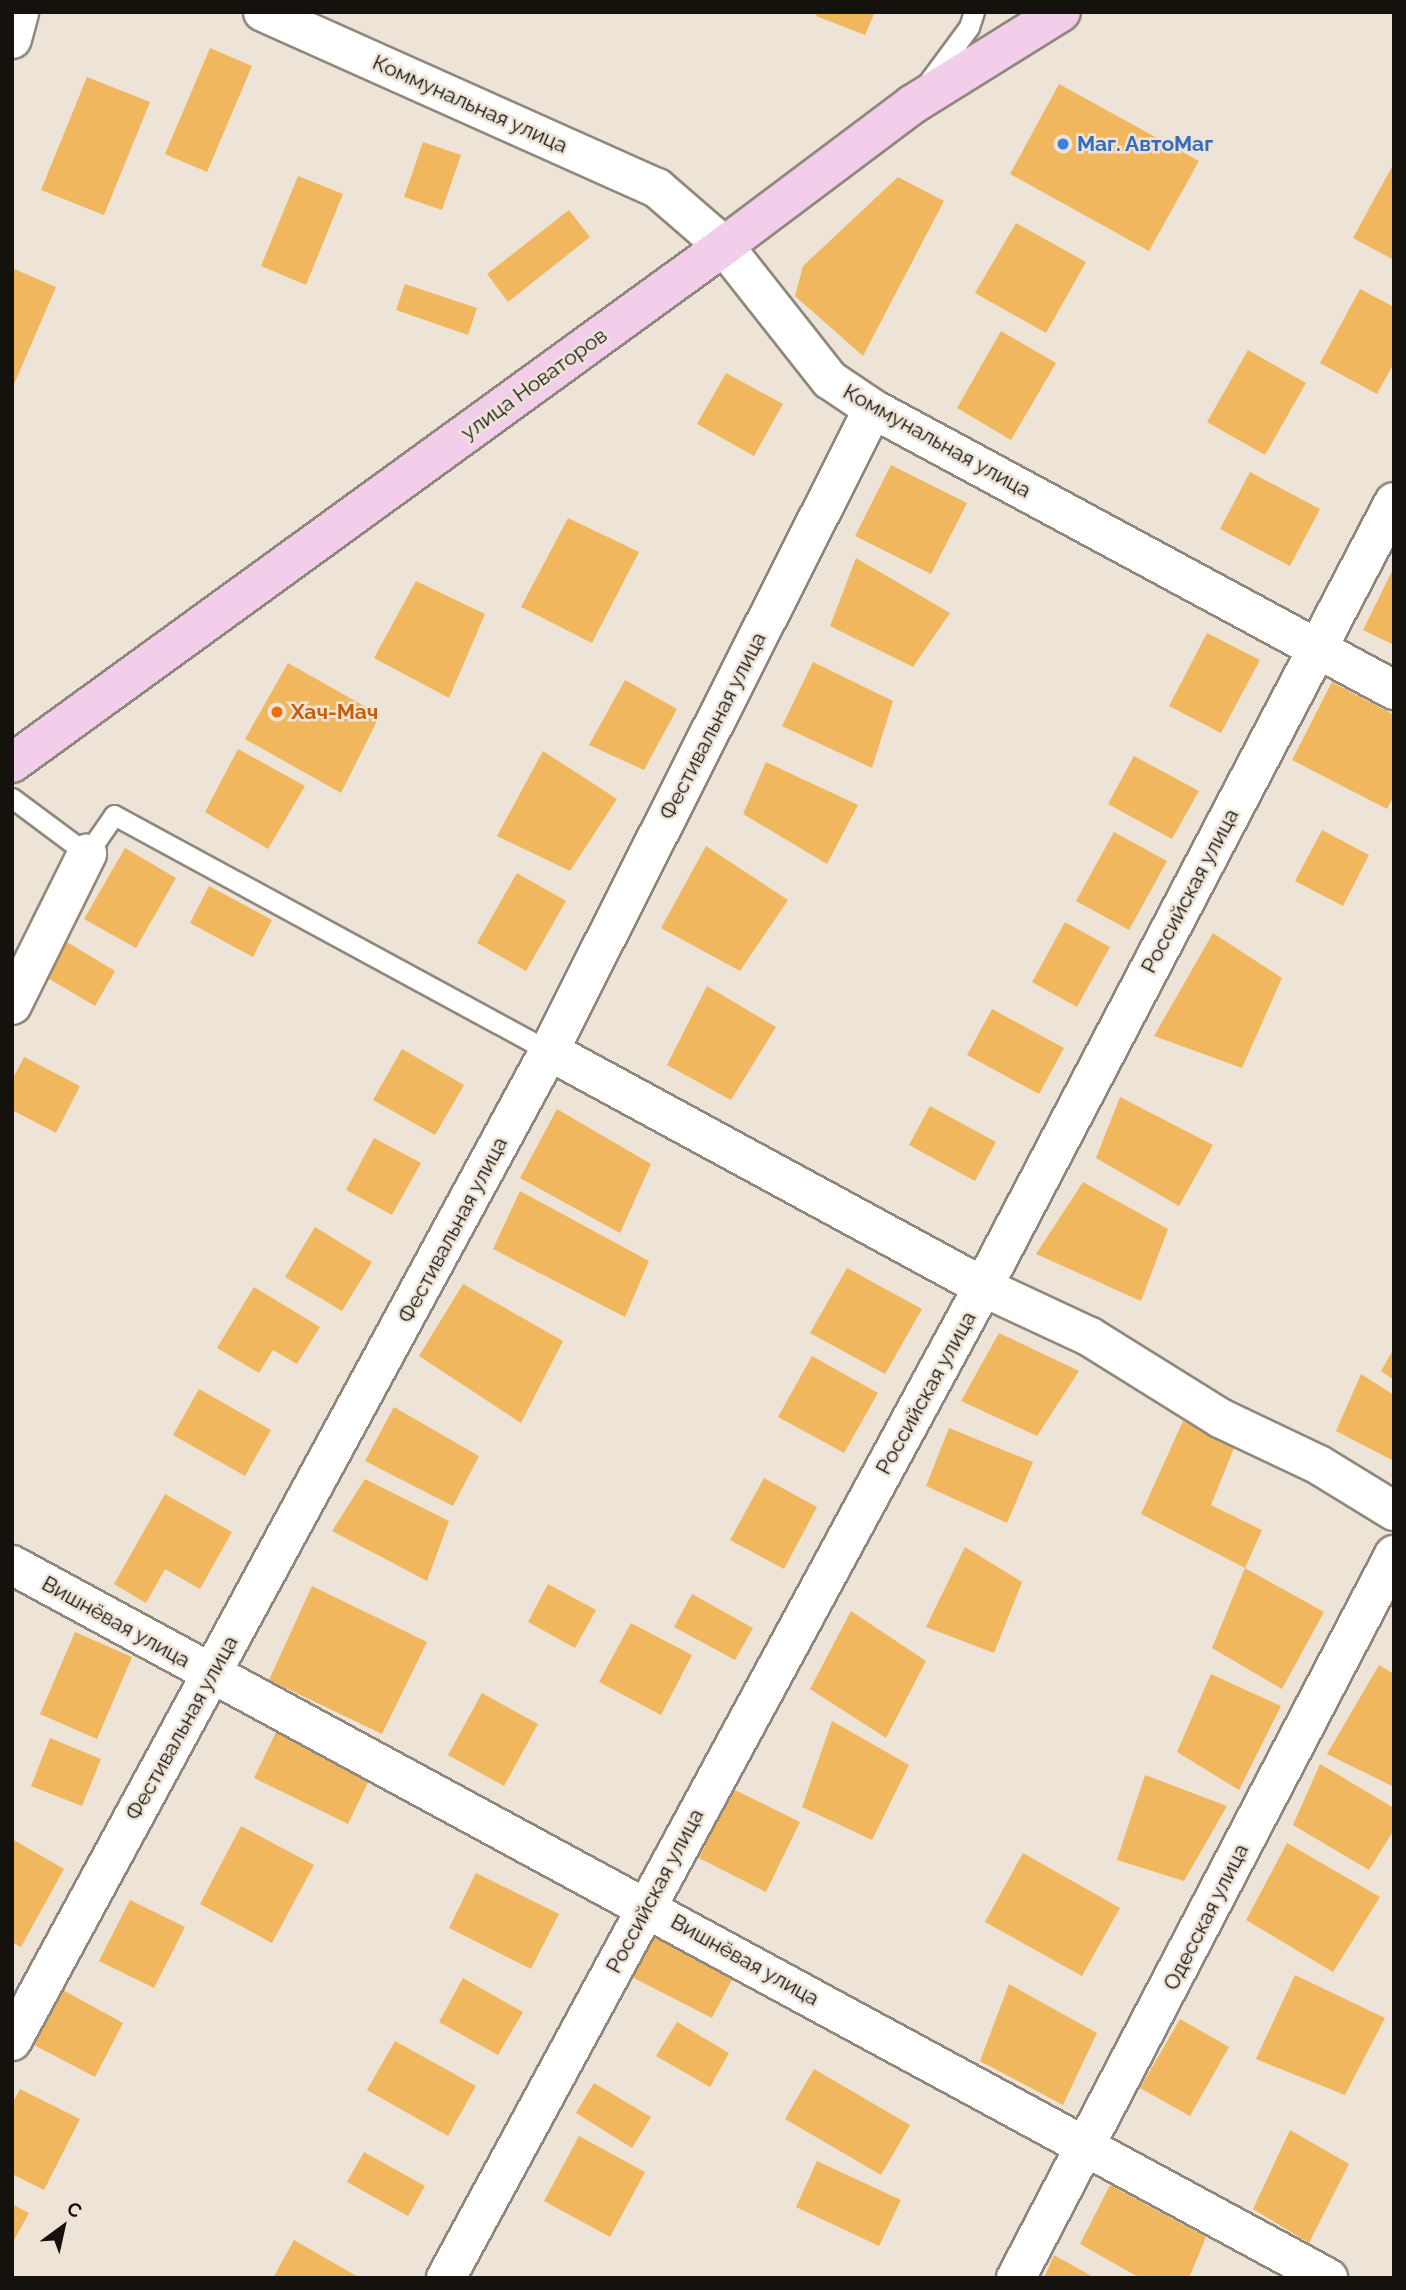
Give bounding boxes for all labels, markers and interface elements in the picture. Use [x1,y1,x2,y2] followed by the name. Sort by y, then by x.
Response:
[368,50,572,158] street label: Коммунальная улица
[1077,131,1214,157] place label: Маг. АвтоМаг
[1055,136,1071,152] marker: Маг. АвтоМаг
[456,323,612,445] street label: улица Новаторов
[839,379,1035,503] street label: Коммунальная улица
[655,628,771,824] street label: Фестивальная улица
[291,699,378,725] place label: Хач-Мач
[269,704,285,720] marker: Хач-Мач
[1136,804,1244,978] street label: Российская улица
[393,1132,513,1328] street label: Фестивальная улица
[871,1307,981,1479] street label: Российская улица
[37,1571,195,1673] street label: Вишнёвая улица
[121,1631,243,1825] street label: Фестивальная улица
[601,1804,709,1978] street label: Российская улица
[1158,1839,1254,1995] street label: Одесская улица
[666,1909,824,2011] street label: Вишнёвая улица
[28,2192,98,2262] north arrow
[63,2197,86,2222] text: С

